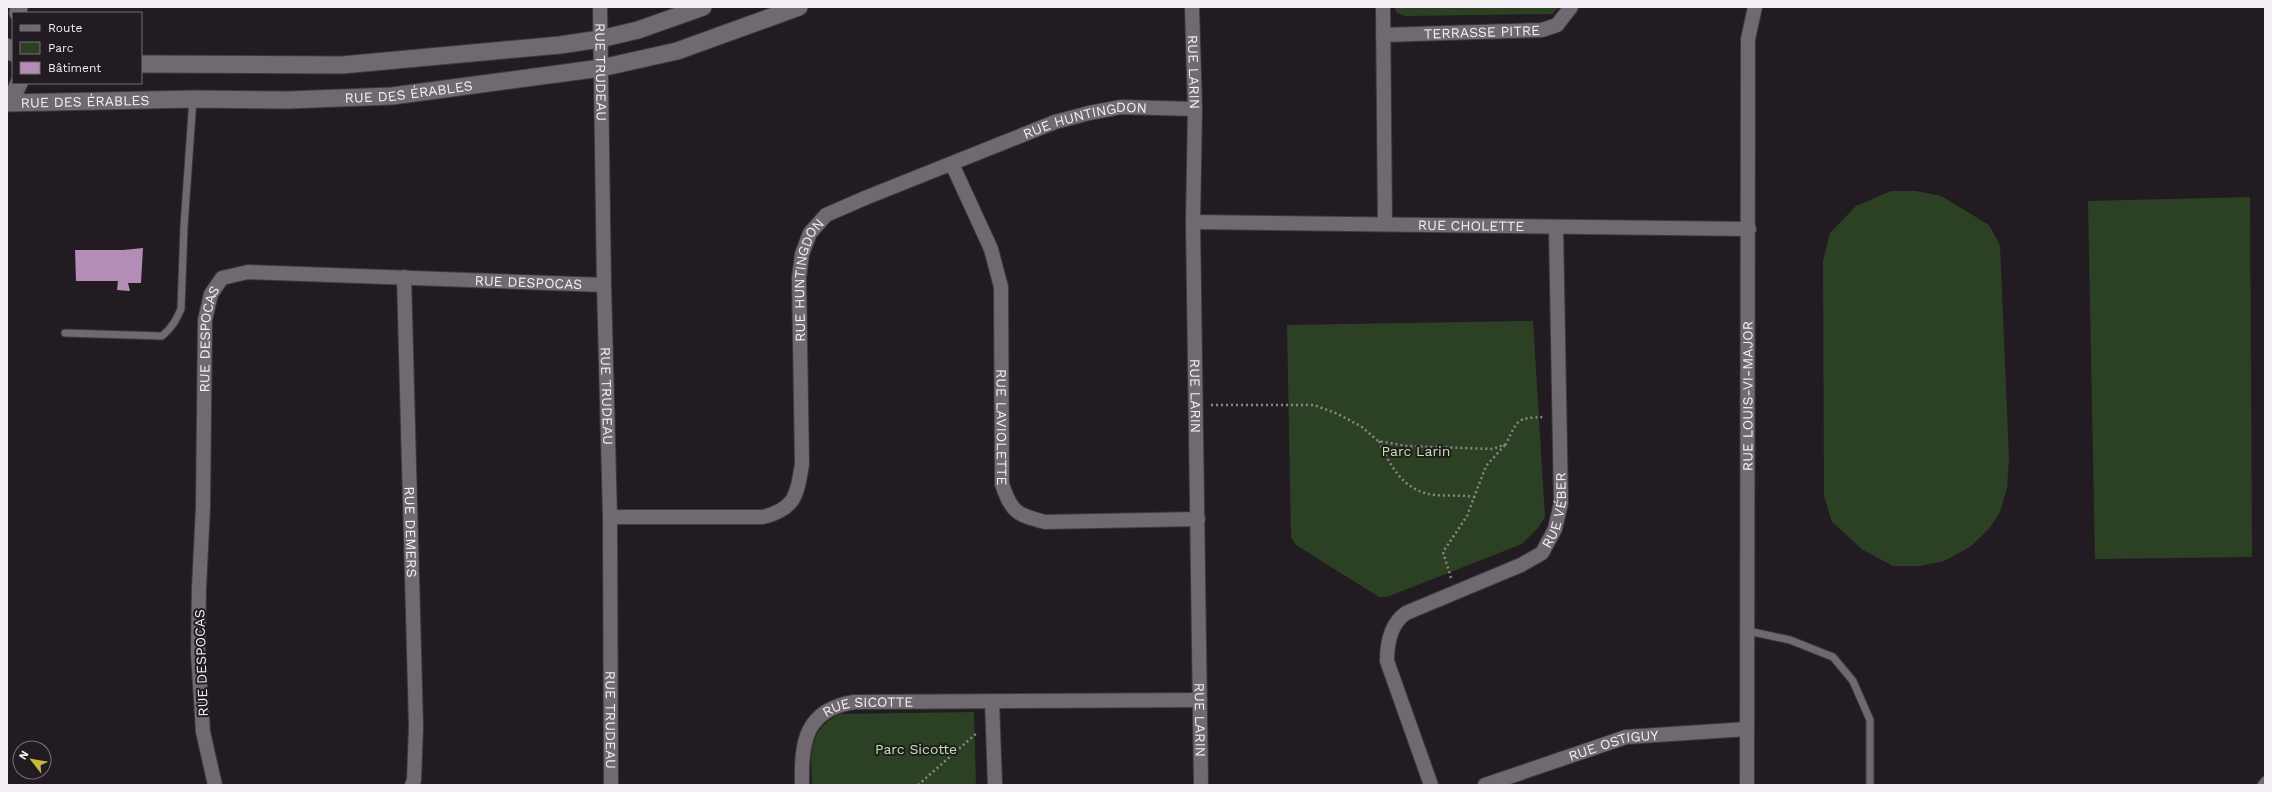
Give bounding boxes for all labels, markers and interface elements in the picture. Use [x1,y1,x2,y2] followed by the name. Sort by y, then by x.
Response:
[12,12,142,84] legend
[48,21,82,35] text: Route
[1424,22,1540,42] street label: TERRASSE PITRE
[592,23,610,121] street label: RUE TRUDEAU
[1185,35,1203,109] street label: RUE LARIN
[48,41,74,55] text: Parc
[48,61,101,75] text: Bâtiment
[344,77,474,106] street label: RUE DES ÉRABLES
[20,92,150,111] street label: RUE DES ÉRABLES
[1021,99,1147,142] street label: RUE HUNTINGDON
[791,215,827,342] street label: RUE HUNTINGDON
[1418,217,1524,234] street label: RUE CHOLETTE
[474,272,583,292] street label: RUE DESPOCAS
[196,282,222,393] street label: RUE DESPOCAS
[1739,321,1756,471] street label: RUE LOUIS-VI-MAJOR
[598,347,616,445] street label: RUE TRUDEAU
[1187,359,1204,433] street label: RUE LARIN
[993,369,1010,486] street label: RUE LAVIOLETTE
[1382,443,1450,459] park label: Parc Larin
[1538,472,1570,551] street label: RUE VÉBER
[402,486,420,578] street label: RUE DEMERS
[191,609,211,717] street label: RUE DESPOCAS
[603,671,619,769] street label: RUE TRUDEAU
[1192,683,1209,757] street label: RUE LARIN
[819,694,913,720] street label: RUE SICOTTE
[1566,727,1659,764] street label: RUE OSTIGUY
[12,740,52,780] north arrow
[875,741,957,757] park label: Parc Sicotte
[16,748,32,762] text: N

